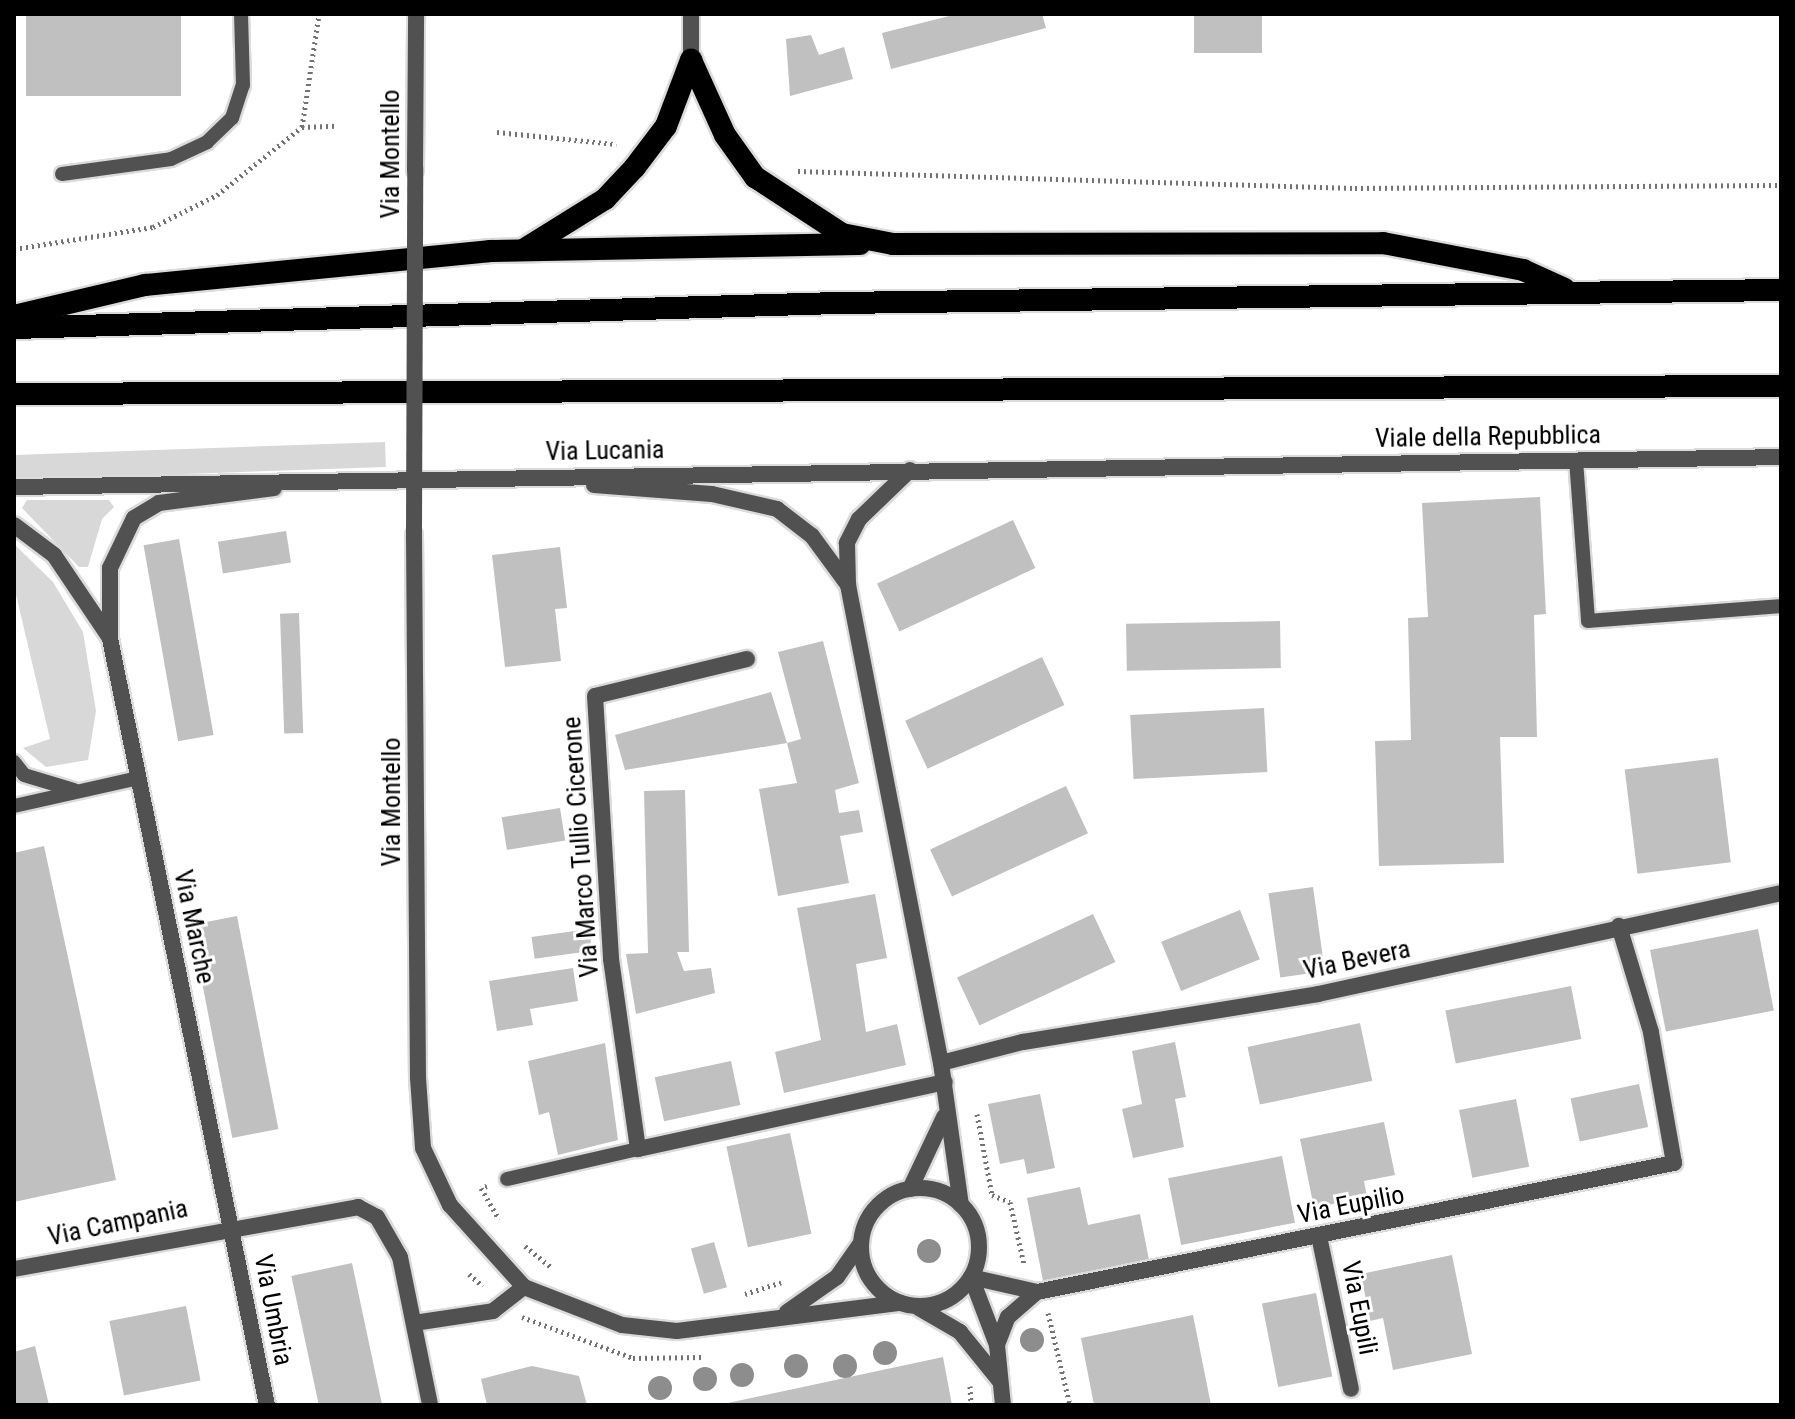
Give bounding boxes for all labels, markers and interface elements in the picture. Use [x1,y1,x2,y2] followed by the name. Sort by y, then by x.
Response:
[375,89,407,219] street label: Via Montello
[1375,419,1601,455] street label: Viale della Repubblica
[545,434,665,468] street label: Via Lucania
[556,715,606,979] street label: Via Marco Tullio Cicerone
[376,737,408,867] street label: Via Montello
[167,867,221,987] street label: Via Marche
[1301,933,1413,987] street label: Via Bevera
[1295,1179,1407,1231] street label: Via Eupilio
[45,1193,191,1253] street label: Via Campania
[247,1252,299,1368] street label: Via Umbria
[1335,1258,1383,1358] street label: Via Eupili

